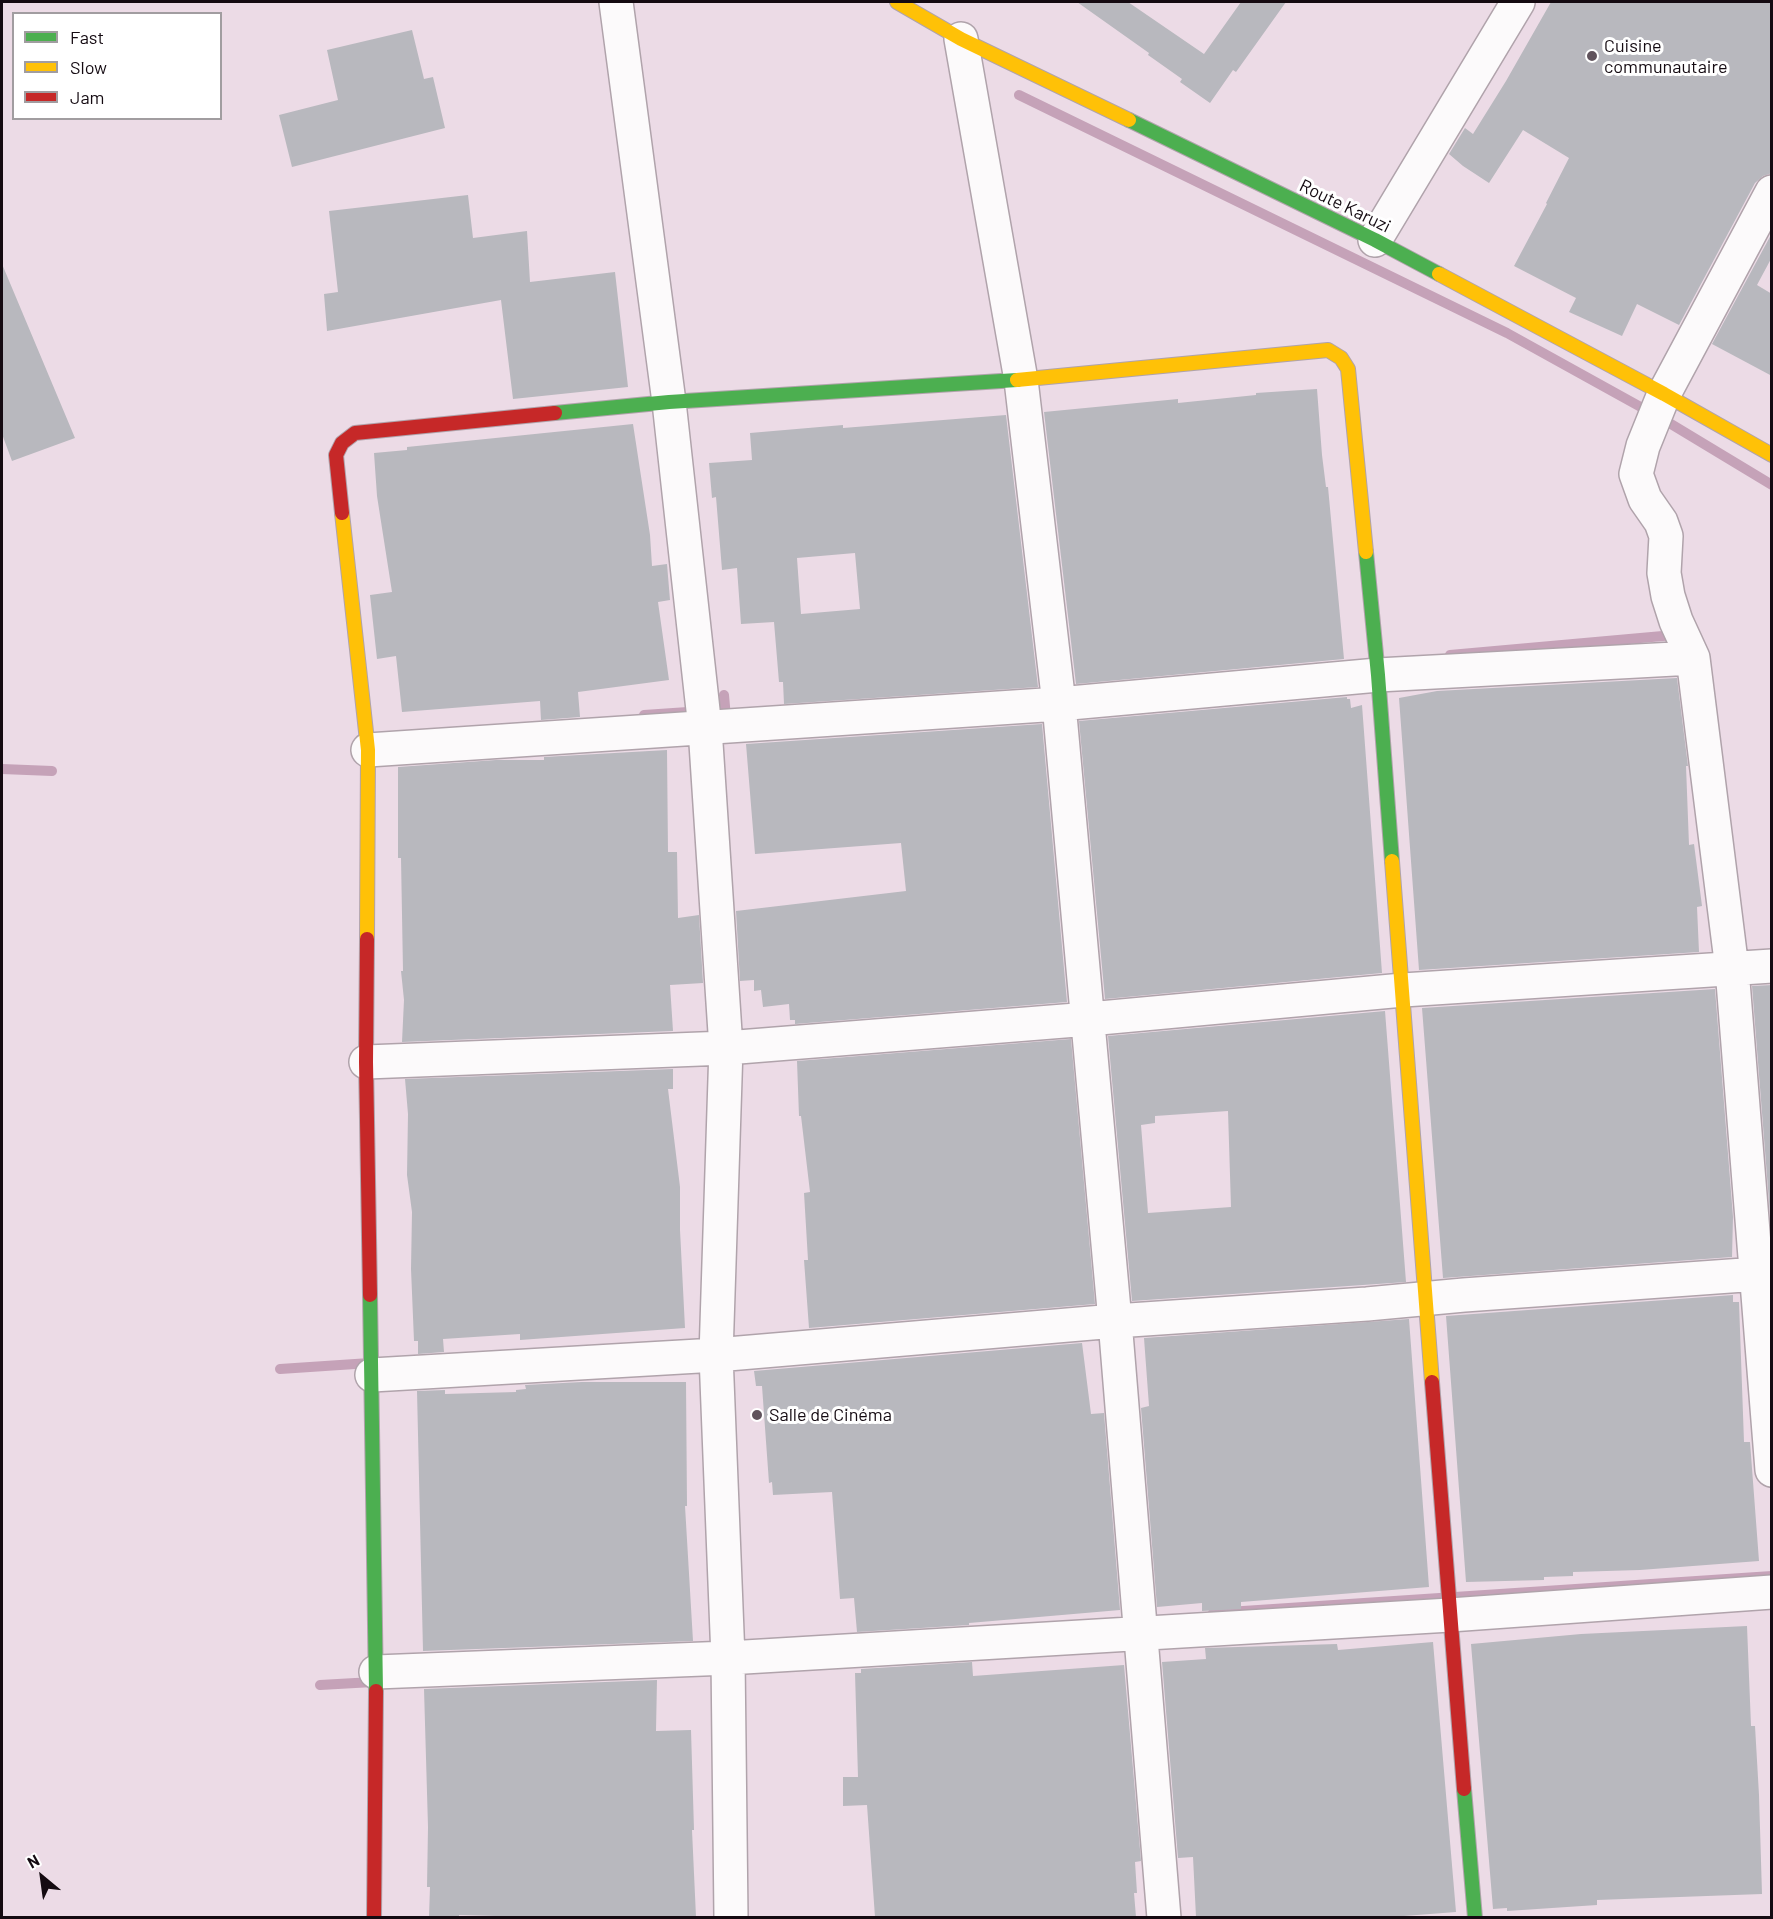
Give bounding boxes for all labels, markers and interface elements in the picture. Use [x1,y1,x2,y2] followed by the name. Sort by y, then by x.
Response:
[12,12,222,120] legend
[70,26,104,48] text: Fast
[1604,35,1727,78] place label: Cuisine communautaire
[1585,49,1599,63] marker: Cuisine communautaire
[70,56,107,78] text: Slow
[70,86,104,108] text: Jam
[1296,175,1394,237] street label: Route Karuzi
[769,1404,892,1426] place label: Salle de Cinéma
[750,1408,764,1422] marker: Salle de Cinéma
[12,1847,72,1907] north arrow
[24,1850,42,1872] text: N

